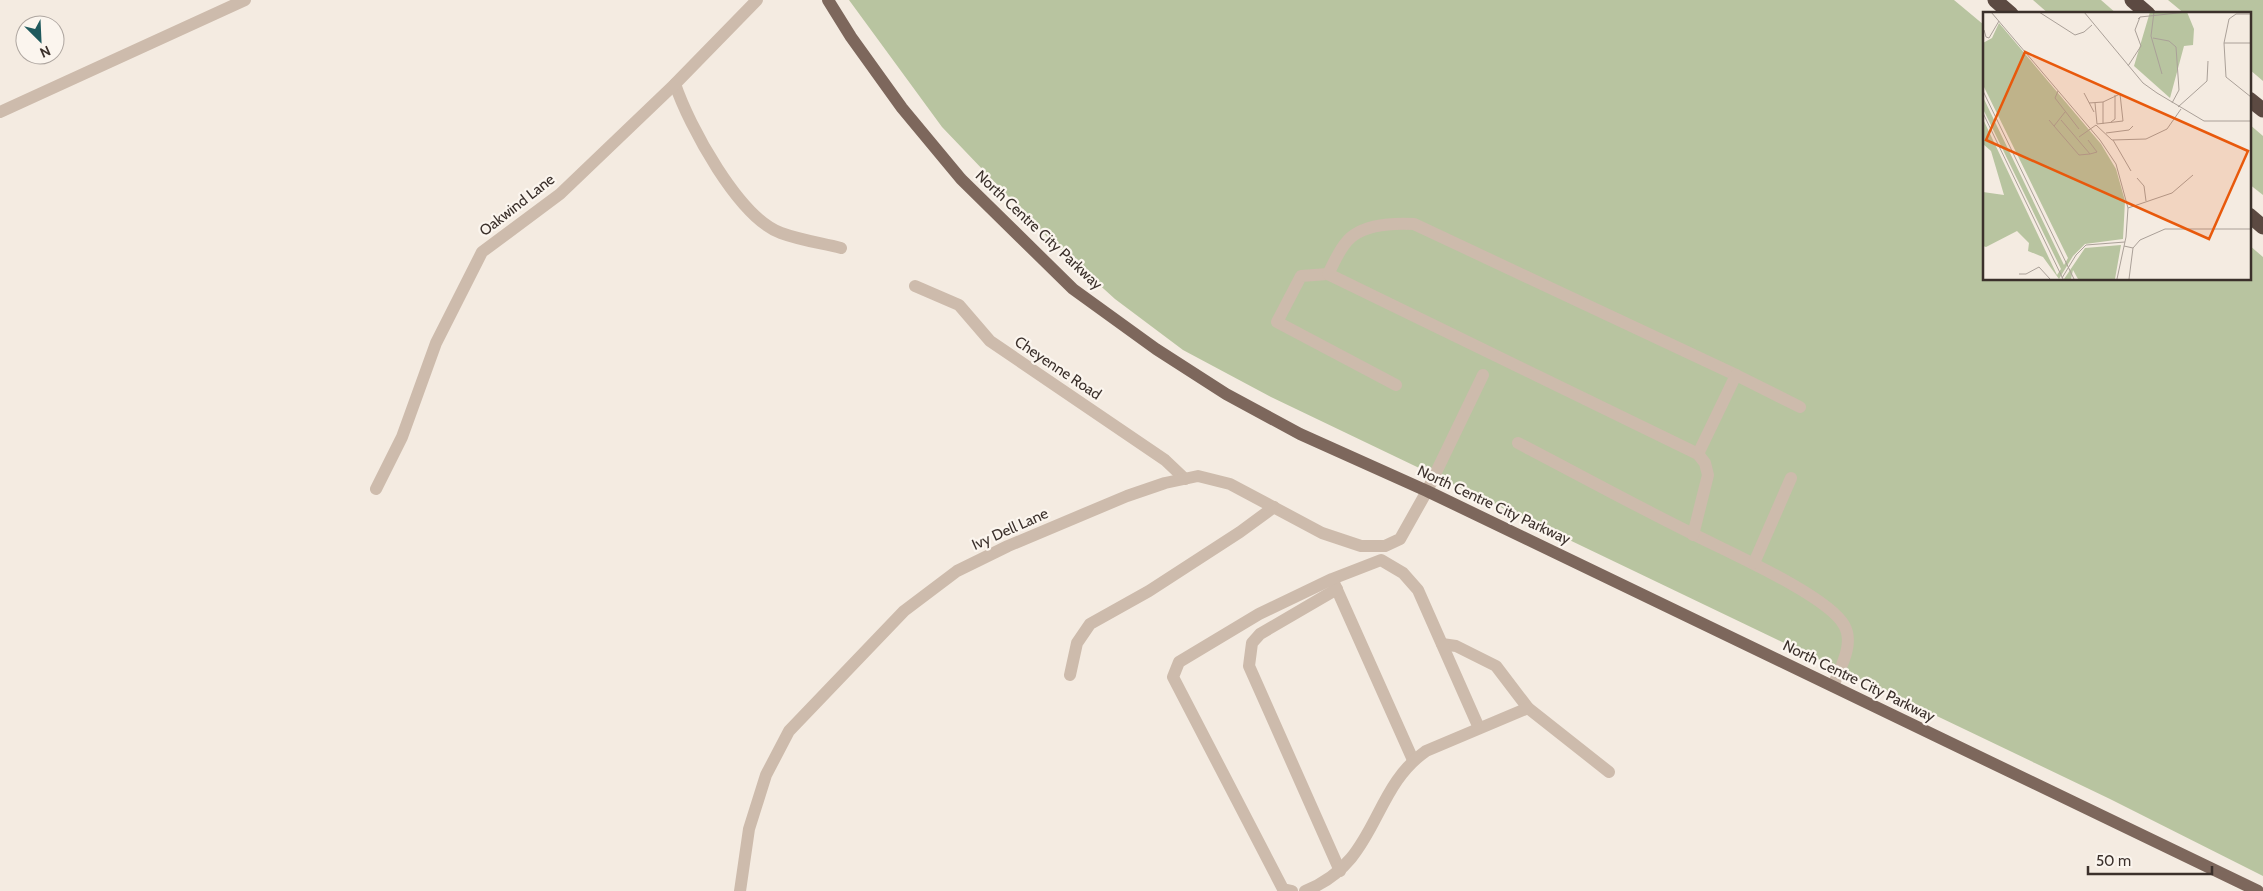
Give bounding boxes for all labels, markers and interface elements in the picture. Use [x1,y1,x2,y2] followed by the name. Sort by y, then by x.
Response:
[1983,12,2250,280] inset map
[15,15,65,65] north arrow
[37,42,53,62] text: N
[972,167,1106,294] street label: North Centre City Parkway
[476,170,558,240] street label: Oakwind Lane
[1011,332,1105,404] street label: Cheyenne Road
[1415,462,1574,549] street label: North Centre City Parkway
[969,504,1051,554] street label: Ivy Dell Lane
[1780,636,1938,726] street label: North Centre City Parkway
[2088,844,2212,876] scale bar
[2096,852,2131,870] text: 50 m

